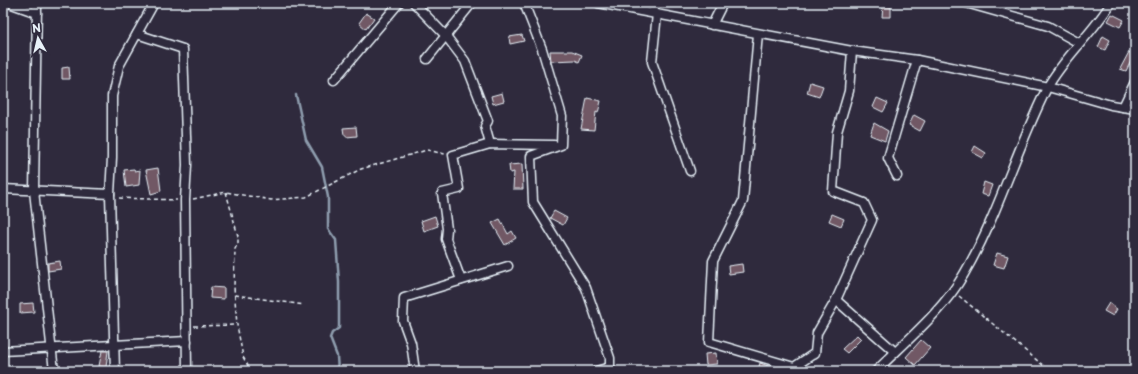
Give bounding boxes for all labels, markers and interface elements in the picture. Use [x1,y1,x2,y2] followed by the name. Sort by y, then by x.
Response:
[18,18,58,58] north arrow
[31,19,42,37] text: N

